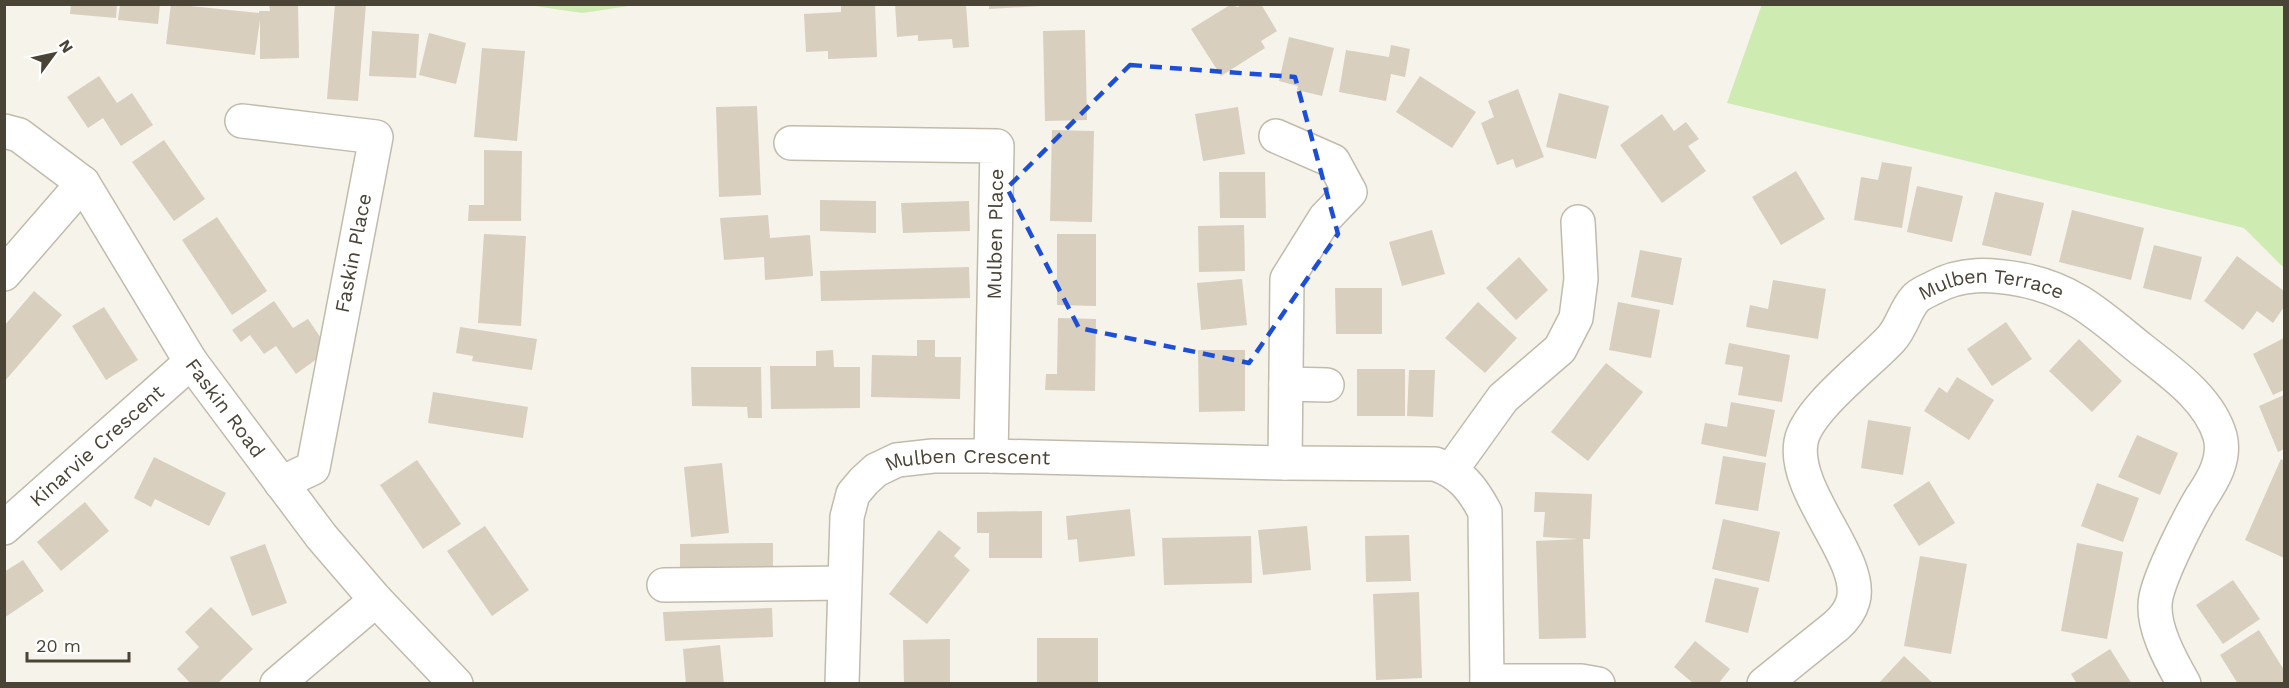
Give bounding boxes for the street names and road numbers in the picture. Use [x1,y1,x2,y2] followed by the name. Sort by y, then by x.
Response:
[982,168,1008,300] street label: Mulben Place
[330,191,376,315] street label: Faskin Place
[1914,264,2068,305] street label: Mulben Terrace
[181,354,270,462] street label: Faskin Road
[25,379,169,512] street label: Kinarvie Crescent
[881,444,1051,476] street label: Mulben Crescent

